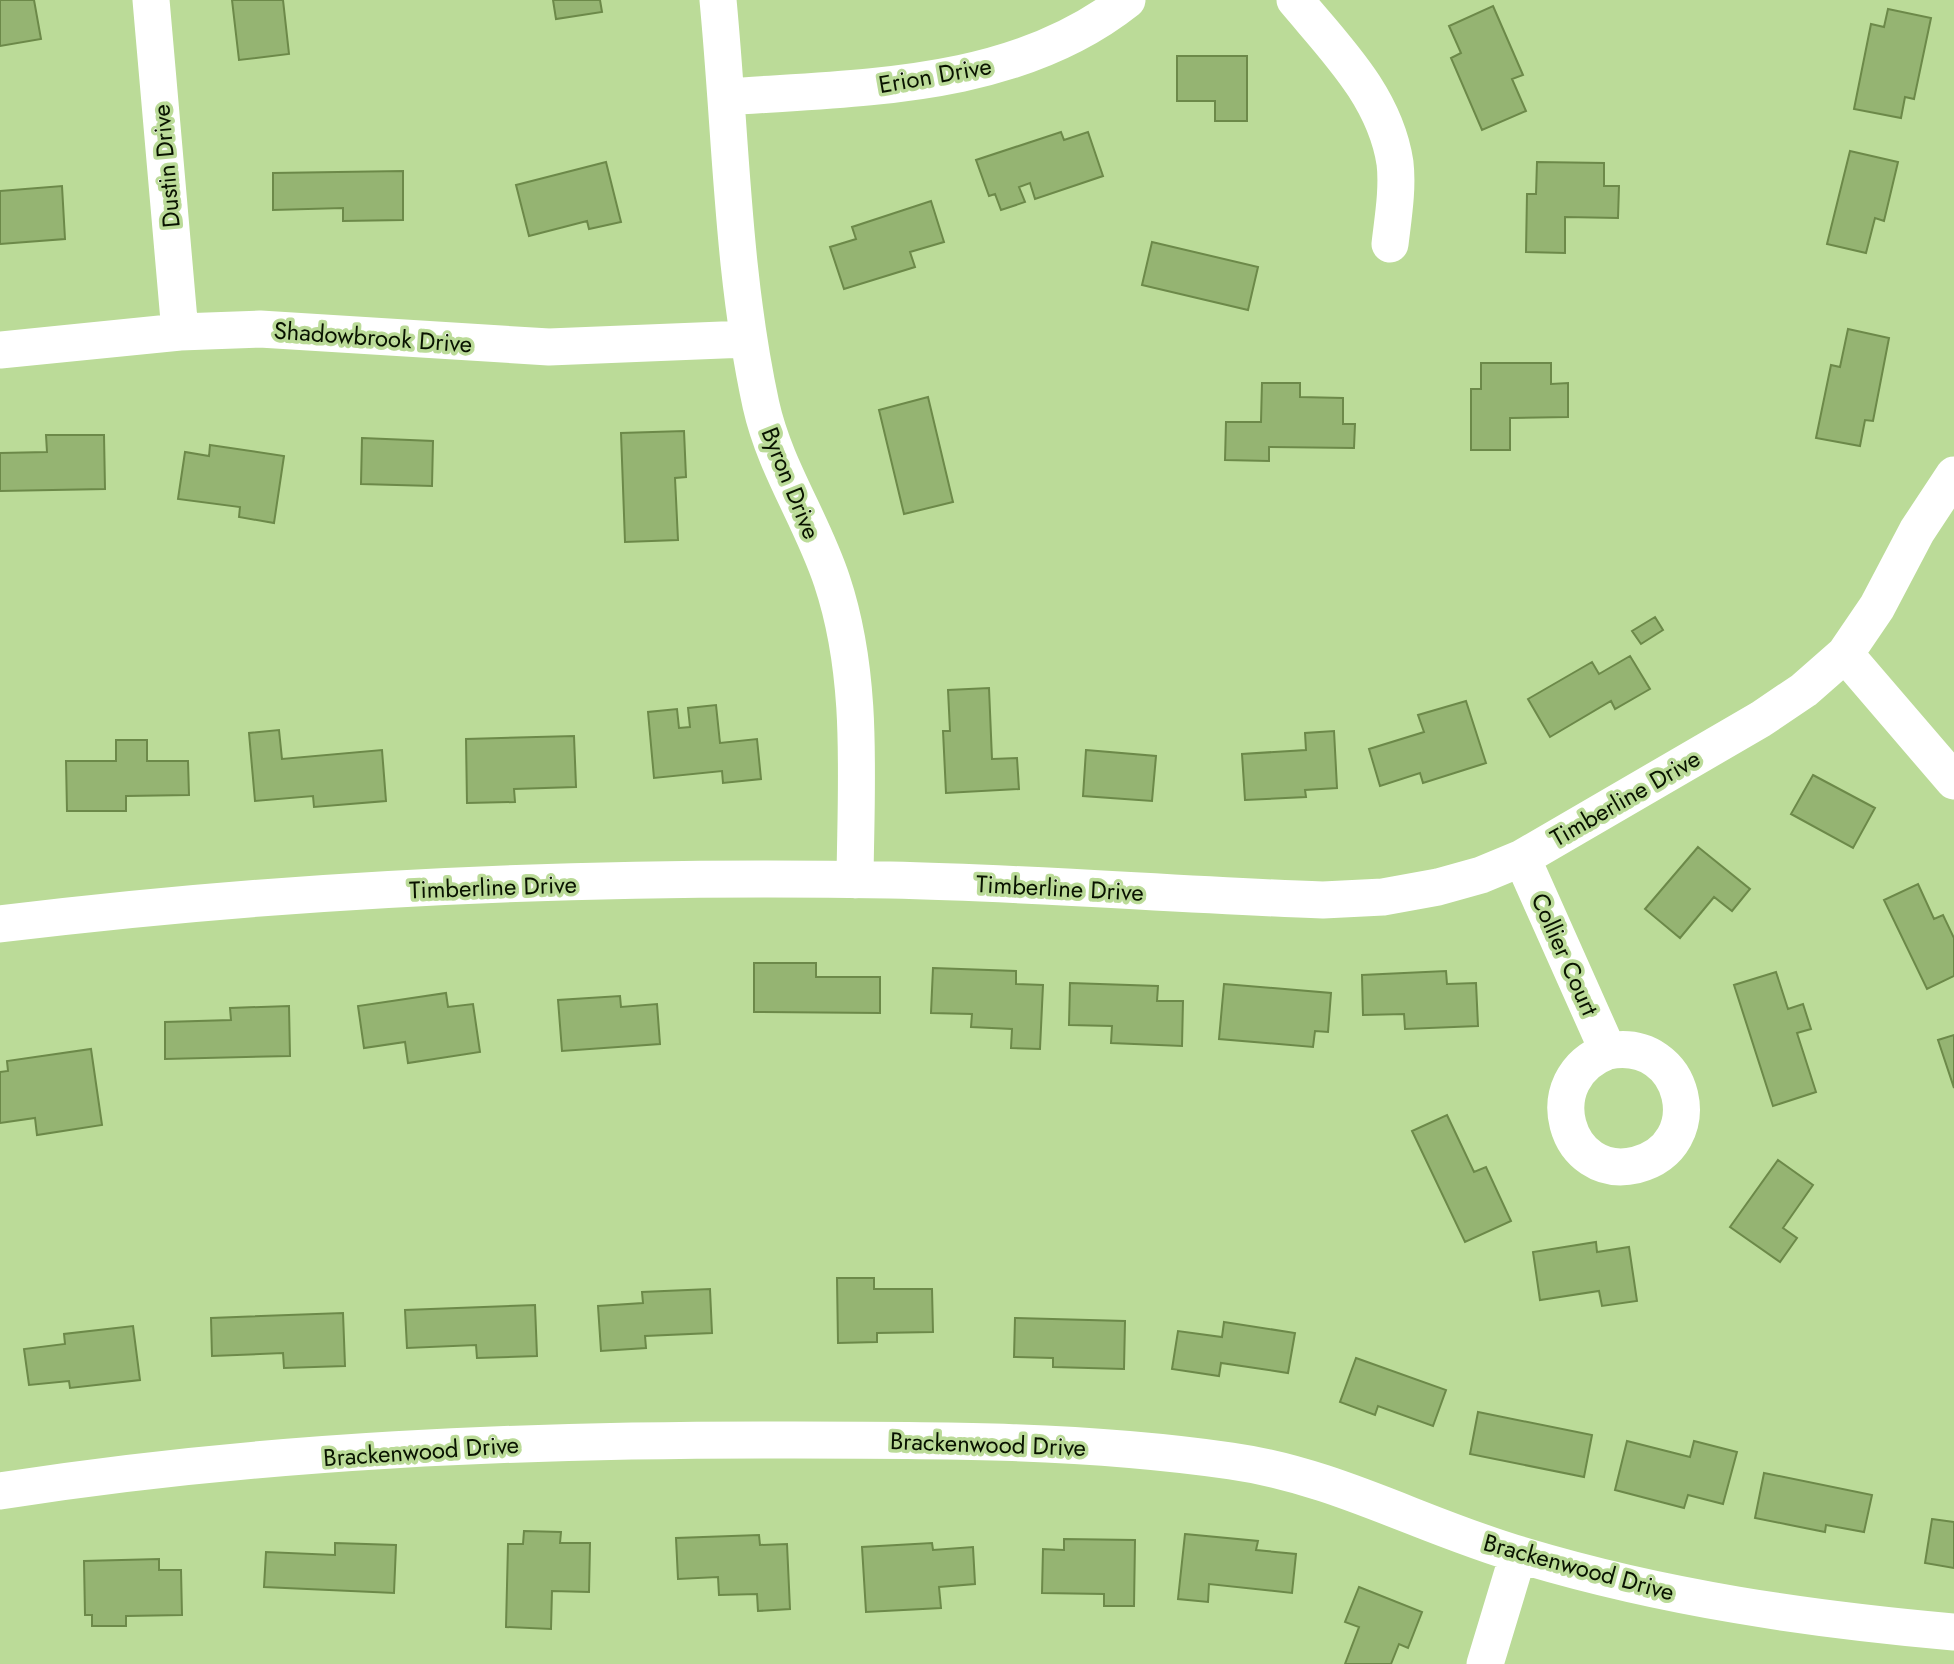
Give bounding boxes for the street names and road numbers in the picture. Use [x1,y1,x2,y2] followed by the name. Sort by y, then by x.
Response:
[876,48,994,102] street label: Erion Drive
[143,103,189,229] street label: Dustin Drive
[273,313,473,361] street label: Shadowbrook Drive
[753,422,829,544] street label: Byron Drive
[1544,741,1706,855] street label: Timberline Drive
[975,866,1145,910] street label: Timberline Drive
[409,867,577,907] street label: Timberline Drive
[1522,887,1608,1021] street label: Collier Court
[889,1423,1087,1465] street label: Brackenwood Drive
[322,1427,520,1475] street label: Brackenwood Drive
[1480,1525,1678,1609] street label: Brackenwood Drive

